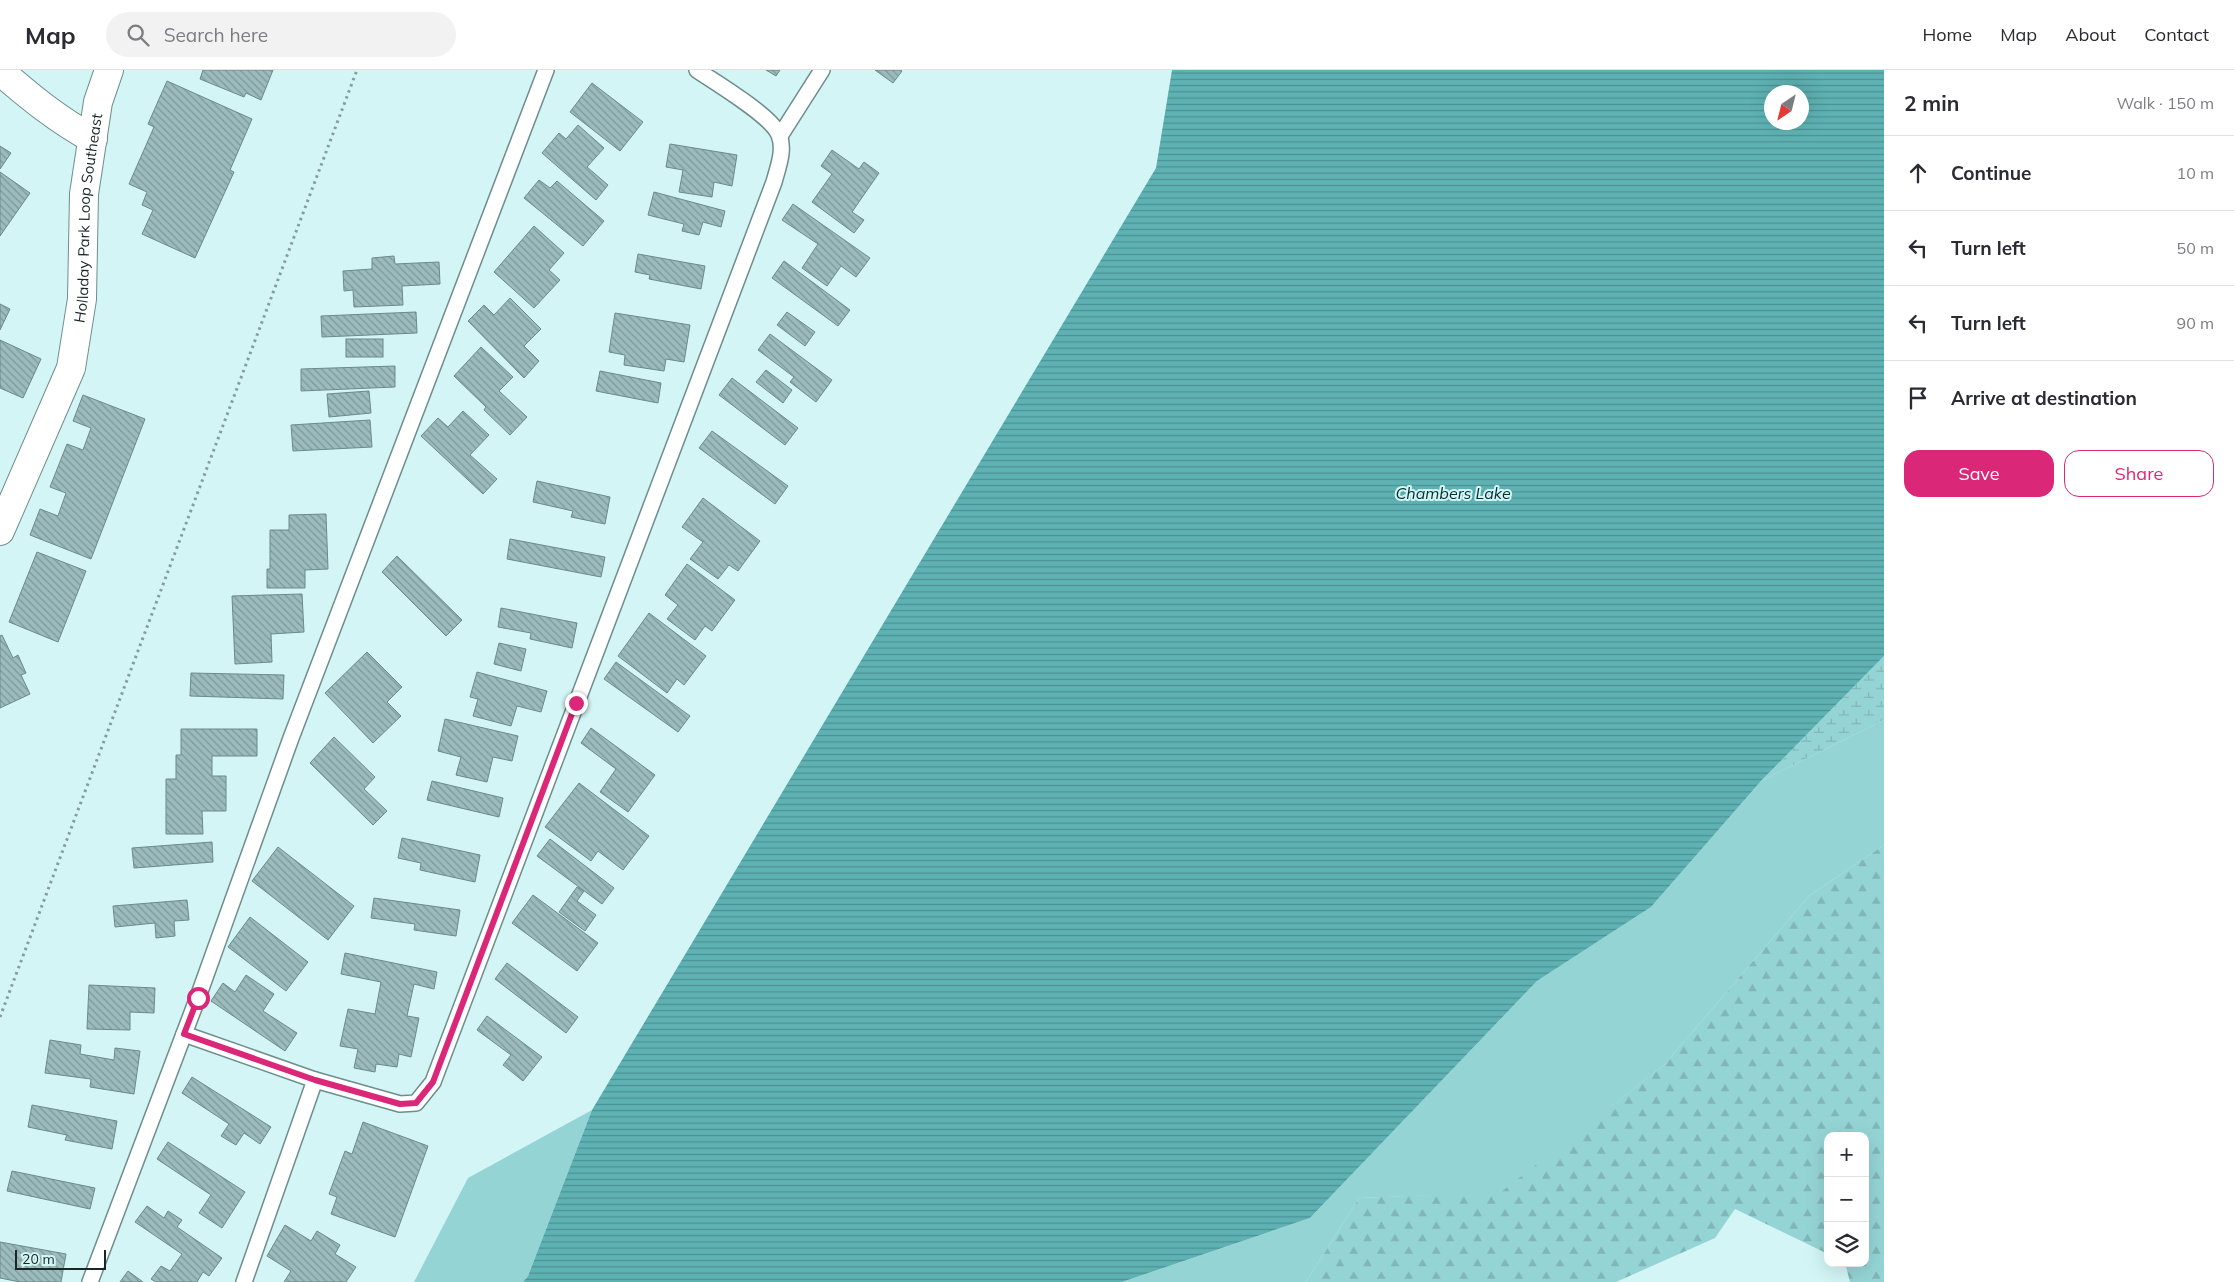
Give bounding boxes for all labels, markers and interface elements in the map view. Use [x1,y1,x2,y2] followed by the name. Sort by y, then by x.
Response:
[106,12,456,57] search box
[25,20,76,50] text: Map
[124,21,152,49] icon: search
[164,23,268,47] text: Search here
[1922,23,1972,46] text: Home
[2000,23,2037,46] text: Map
[2065,23,2116,46] text: About
[2144,23,2209,46] text: Contact
[1764,85,1809,130] north arrow
[1904,90,1959,116] text: 2 min
[2116,93,2214,113] text: Walk · 150 m
[69,112,106,324] street label: Holladay Park Loop Southeast
[1904,159,1932,187] icon: ahead
[1951,161,2031,185] text: Continue
[2177,163,2214,183] text: 10 m
[1904,234,1932,262] icon: left
[1951,236,2026,260] text: Turn left
[2177,238,2214,258] text: 50 m
[1904,309,1932,337] icon: left
[1951,311,2026,335] text: Turn left
[2177,313,2214,333] text: 90 m
[1904,384,1932,412] icon: arrive
[1951,386,2137,410] text: Arrive at destination
[1904,450,2054,497] button: Save
[2064,450,2214,497] button: Share
[1395,483,1511,503] water label: Chambers Lake
[565,692,588,715] route end
[187,987,210,1010] route start
[1824,1132,1869,1267] map controls
[1824,1132,1869,1177] button: +
[1824,1177,1869,1222] button: −
[1824,1222,1869,1267] button: layers
[15,1247,106,1270] scale bar
[22,1250,55,1268] text: 20 m

